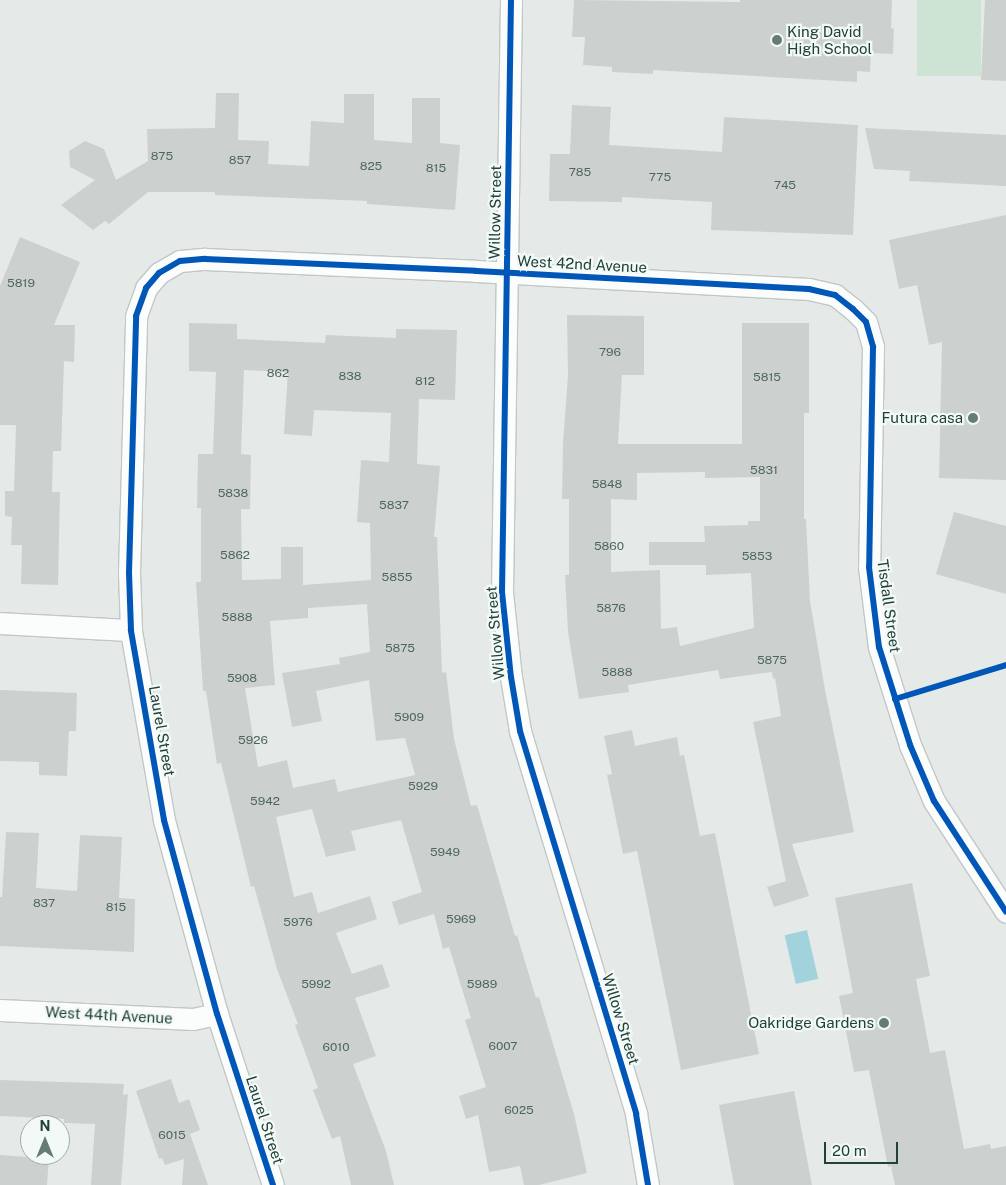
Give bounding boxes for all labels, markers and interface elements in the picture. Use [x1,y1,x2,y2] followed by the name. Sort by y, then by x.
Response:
[787,22,872,57] place label: King David High School
[771,34,783,46] marker: King David High School
[151,150,173,164] house number: 875
[229,154,251,168] house number: 857
[360,160,382,174] house number: 825
[426,162,446,176] house number: 815
[485,165,505,259] street label: Willow Street
[569,166,591,180] house number: 785
[649,171,671,185] house number: 775
[774,179,796,193] house number: 745
[517,252,647,276] street label: West 42nd Avenue
[7,277,35,291] house number: 5819
[599,346,621,360] house number: 796
[267,367,289,381] house number: 862
[339,370,361,384] house number: 838
[753,371,781,385] house number: 5815
[415,375,435,389] house number: 812
[881,409,963,427] place label: Futura casa
[967,412,979,424] marker: Futura casa
[750,464,778,478] house number: 5831
[592,478,622,492] house number: 5848
[218,487,248,501] house number: 5838
[379,499,409,513] house number: 5837
[594,540,624,554] house number: 5860
[220,549,250,563] house number: 5862
[742,550,772,564] house number: 5853
[874,558,904,654] street label: Tisdall Street
[382,571,412,585] house number: 5855
[482,585,508,681] street label: Willow Street
[596,602,626,616] house number: 5876
[222,611,252,625] house number: 5888
[385,642,415,656] house number: 5875
[757,654,787,668] house number: 5875
[602,666,632,680] house number: 5888
[227,672,257,686] house number: 5908
[145,684,179,778] street label: Laurel Street
[394,711,424,725] house number: 5909
[238,734,268,748] house number: 5926
[408,780,438,794] house number: 5929
[250,795,280,809] house number: 5942
[430,846,460,860] house number: 5949
[33,897,55,911] house number: 837
[106,901,126,915] house number: 815
[446,913,476,927] house number: 5969
[283,916,313,930] house number: 5976
[599,971,643,1067] street label: Willow Street
[301,978,331,992] house number: 5992
[467,978,497,992] house number: 5989
[45,1003,173,1027] street label: West 44th Avenue
[748,1014,874,1032] place label: Oakridge Gardens
[878,1017,890,1029] marker: Oakridge Gardens
[489,1040,517,1054] house number: 6007
[323,1041,349,1055] house number: 6010
[242,1074,288,1166] street label: Laurel Street
[504,1104,534,1118] house number: 6025
[20,1115,70,1165] north arrow
[40,1118,50,1134] text: N
[158,1129,186,1143] house number: 6015
[826,1132,900,1164] scale bar
[832,1142,867,1159] text: 20 m

